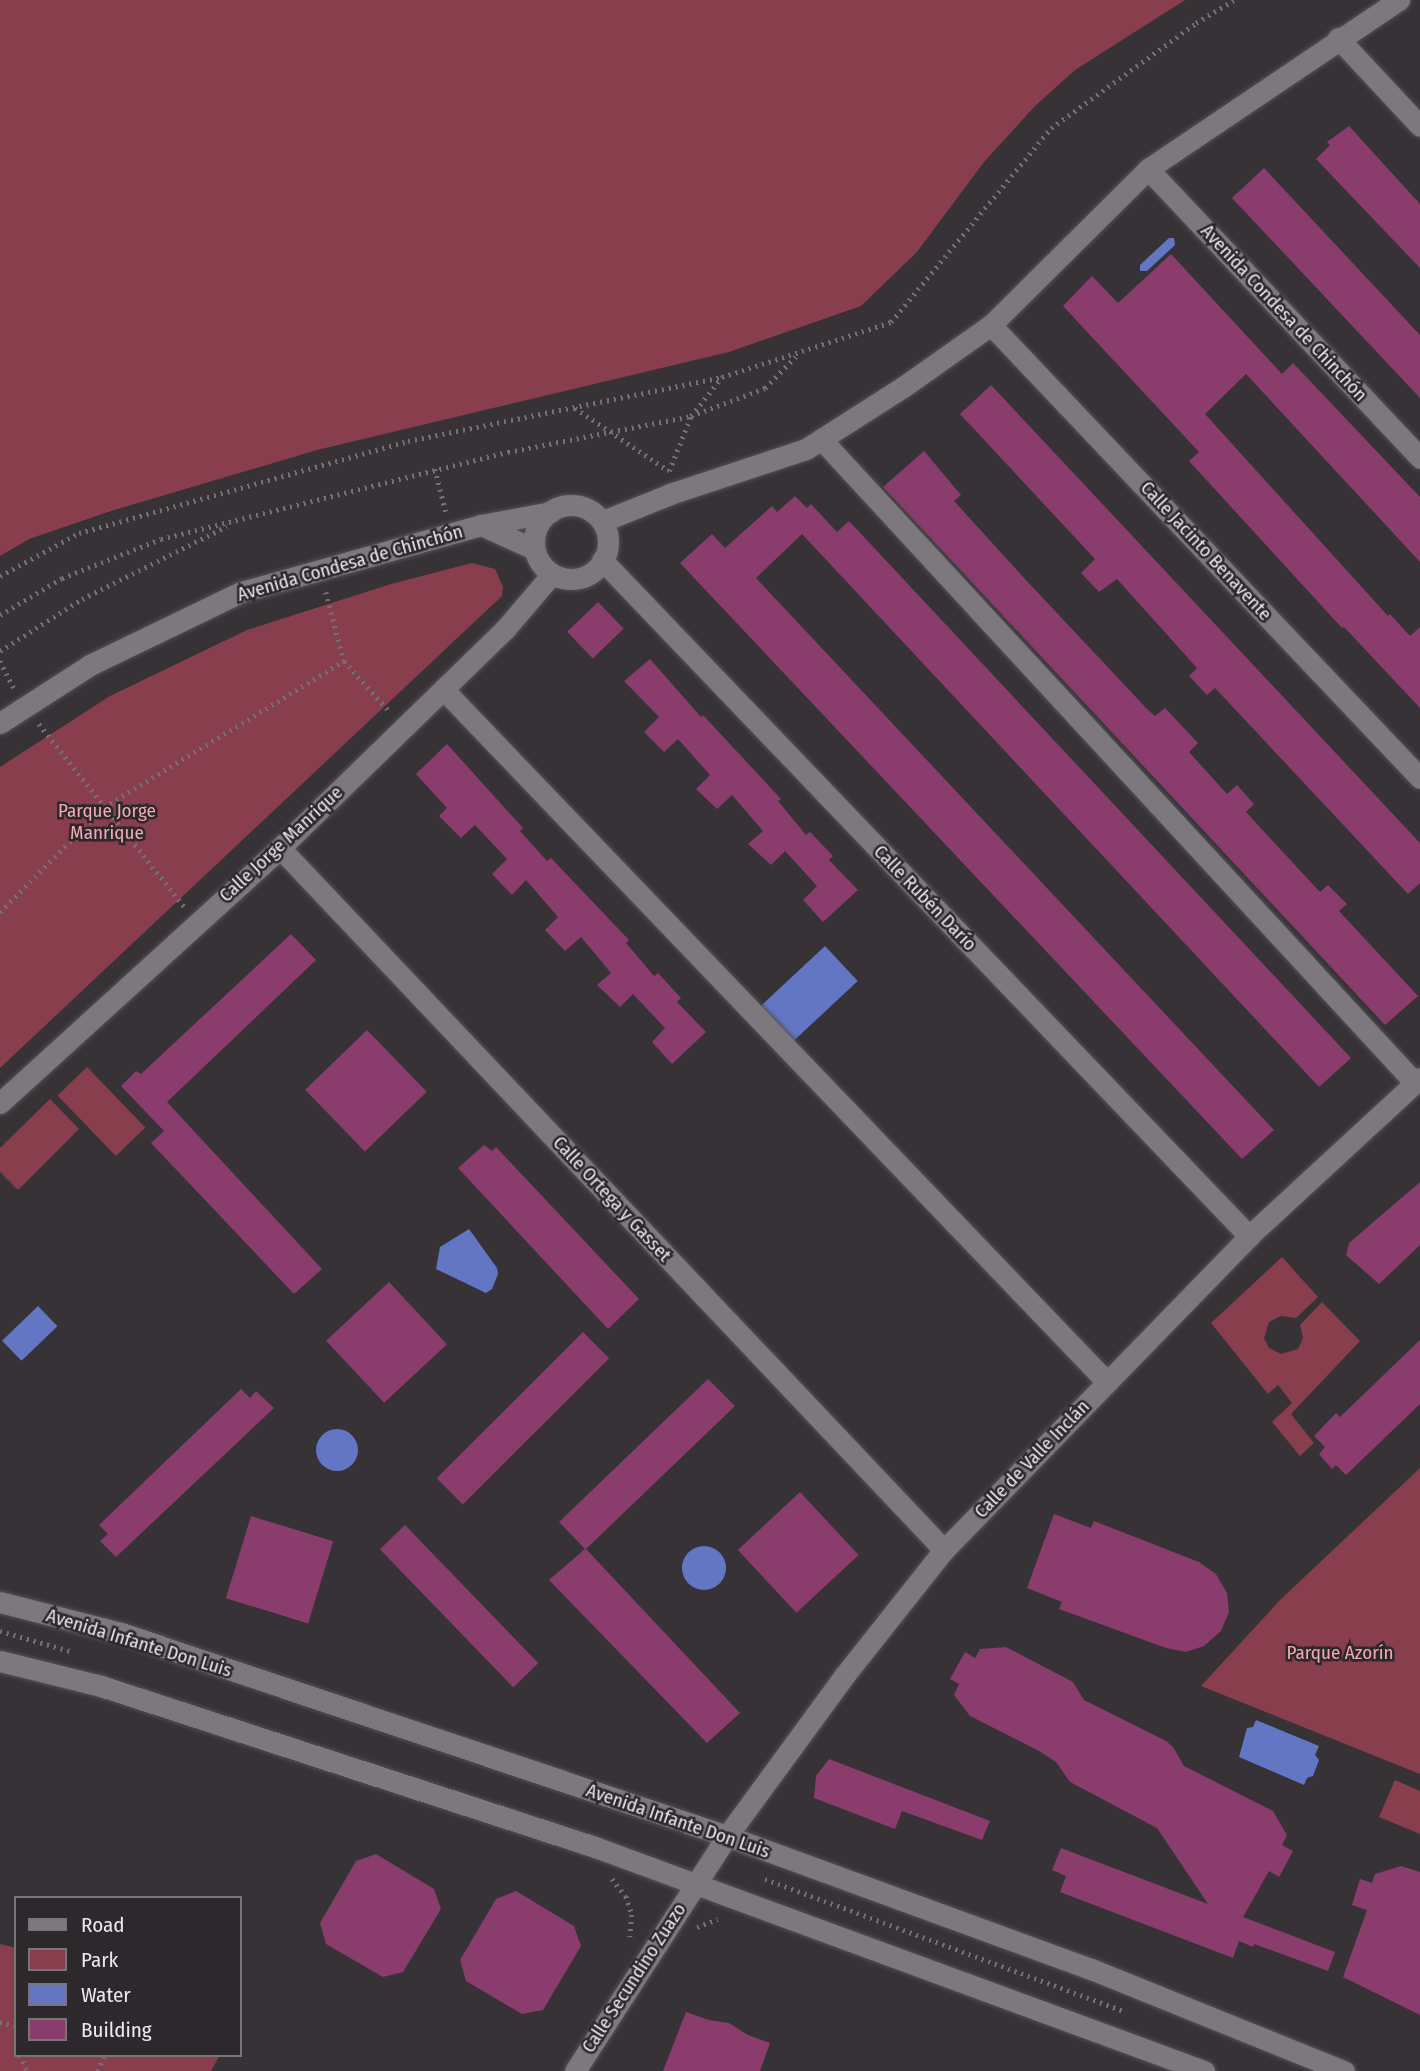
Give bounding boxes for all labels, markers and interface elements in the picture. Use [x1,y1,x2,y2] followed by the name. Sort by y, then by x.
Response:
[1196,220,1372,406] street label: Avenida Condesa de Chinchón
[1136,477,1276,625] street label: Calle Jacinto Benavente
[235,520,465,606] street label: Avenida Condesa de Chinchón
[215,781,347,907] street label: Calle Jorge Manrique
[58,800,156,844] park label: Parque Jorge Manrique
[869,840,981,956] street label: Calle Rubén Darío
[548,1132,676,1266] street label: Calle Ortega y Gasset
[970,1395,1094,1523] street label: Calle de Valle Inclán
[44,1604,234,1682] street label: Avenida Infante Don Luis
[1286,1642,1394,1664] park label: Parque Azorín
[583,1779,773,1863] street label: Avenida Infante Don Luis
[14,1896,242,2057] legend
[577,1899,691,2057] street label: Calle Secundino Zuazo
[81,1912,125,1938] text: Road
[81,1947,118,1973] text: Park
[81,1982,131,2008] text: Water
[81,2017,152,2043] text: Building

